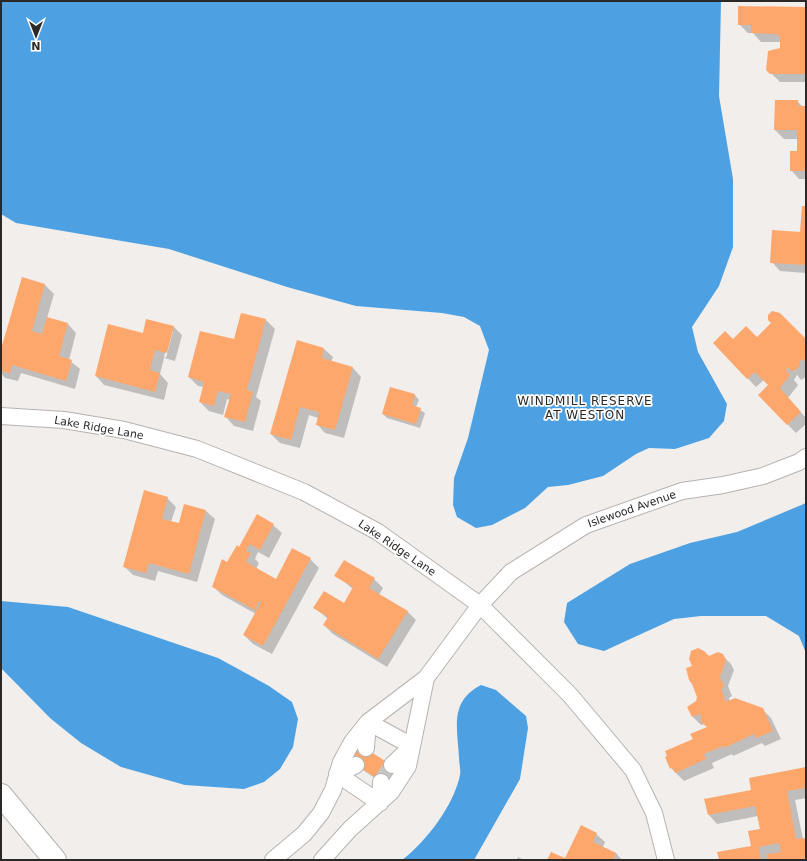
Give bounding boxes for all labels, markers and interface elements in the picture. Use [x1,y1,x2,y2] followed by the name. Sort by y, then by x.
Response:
[16,16,56,56] north arrow
[31,39,41,52] text: N
[517,394,653,422] district label: WINDMILL RESERVE AT WESTON
[53,414,145,442] street label: Lake Ridge Lane
[586,488,678,530] street label: Islewood Avenue
[356,517,438,579] street label: Lake Ridge Lane

